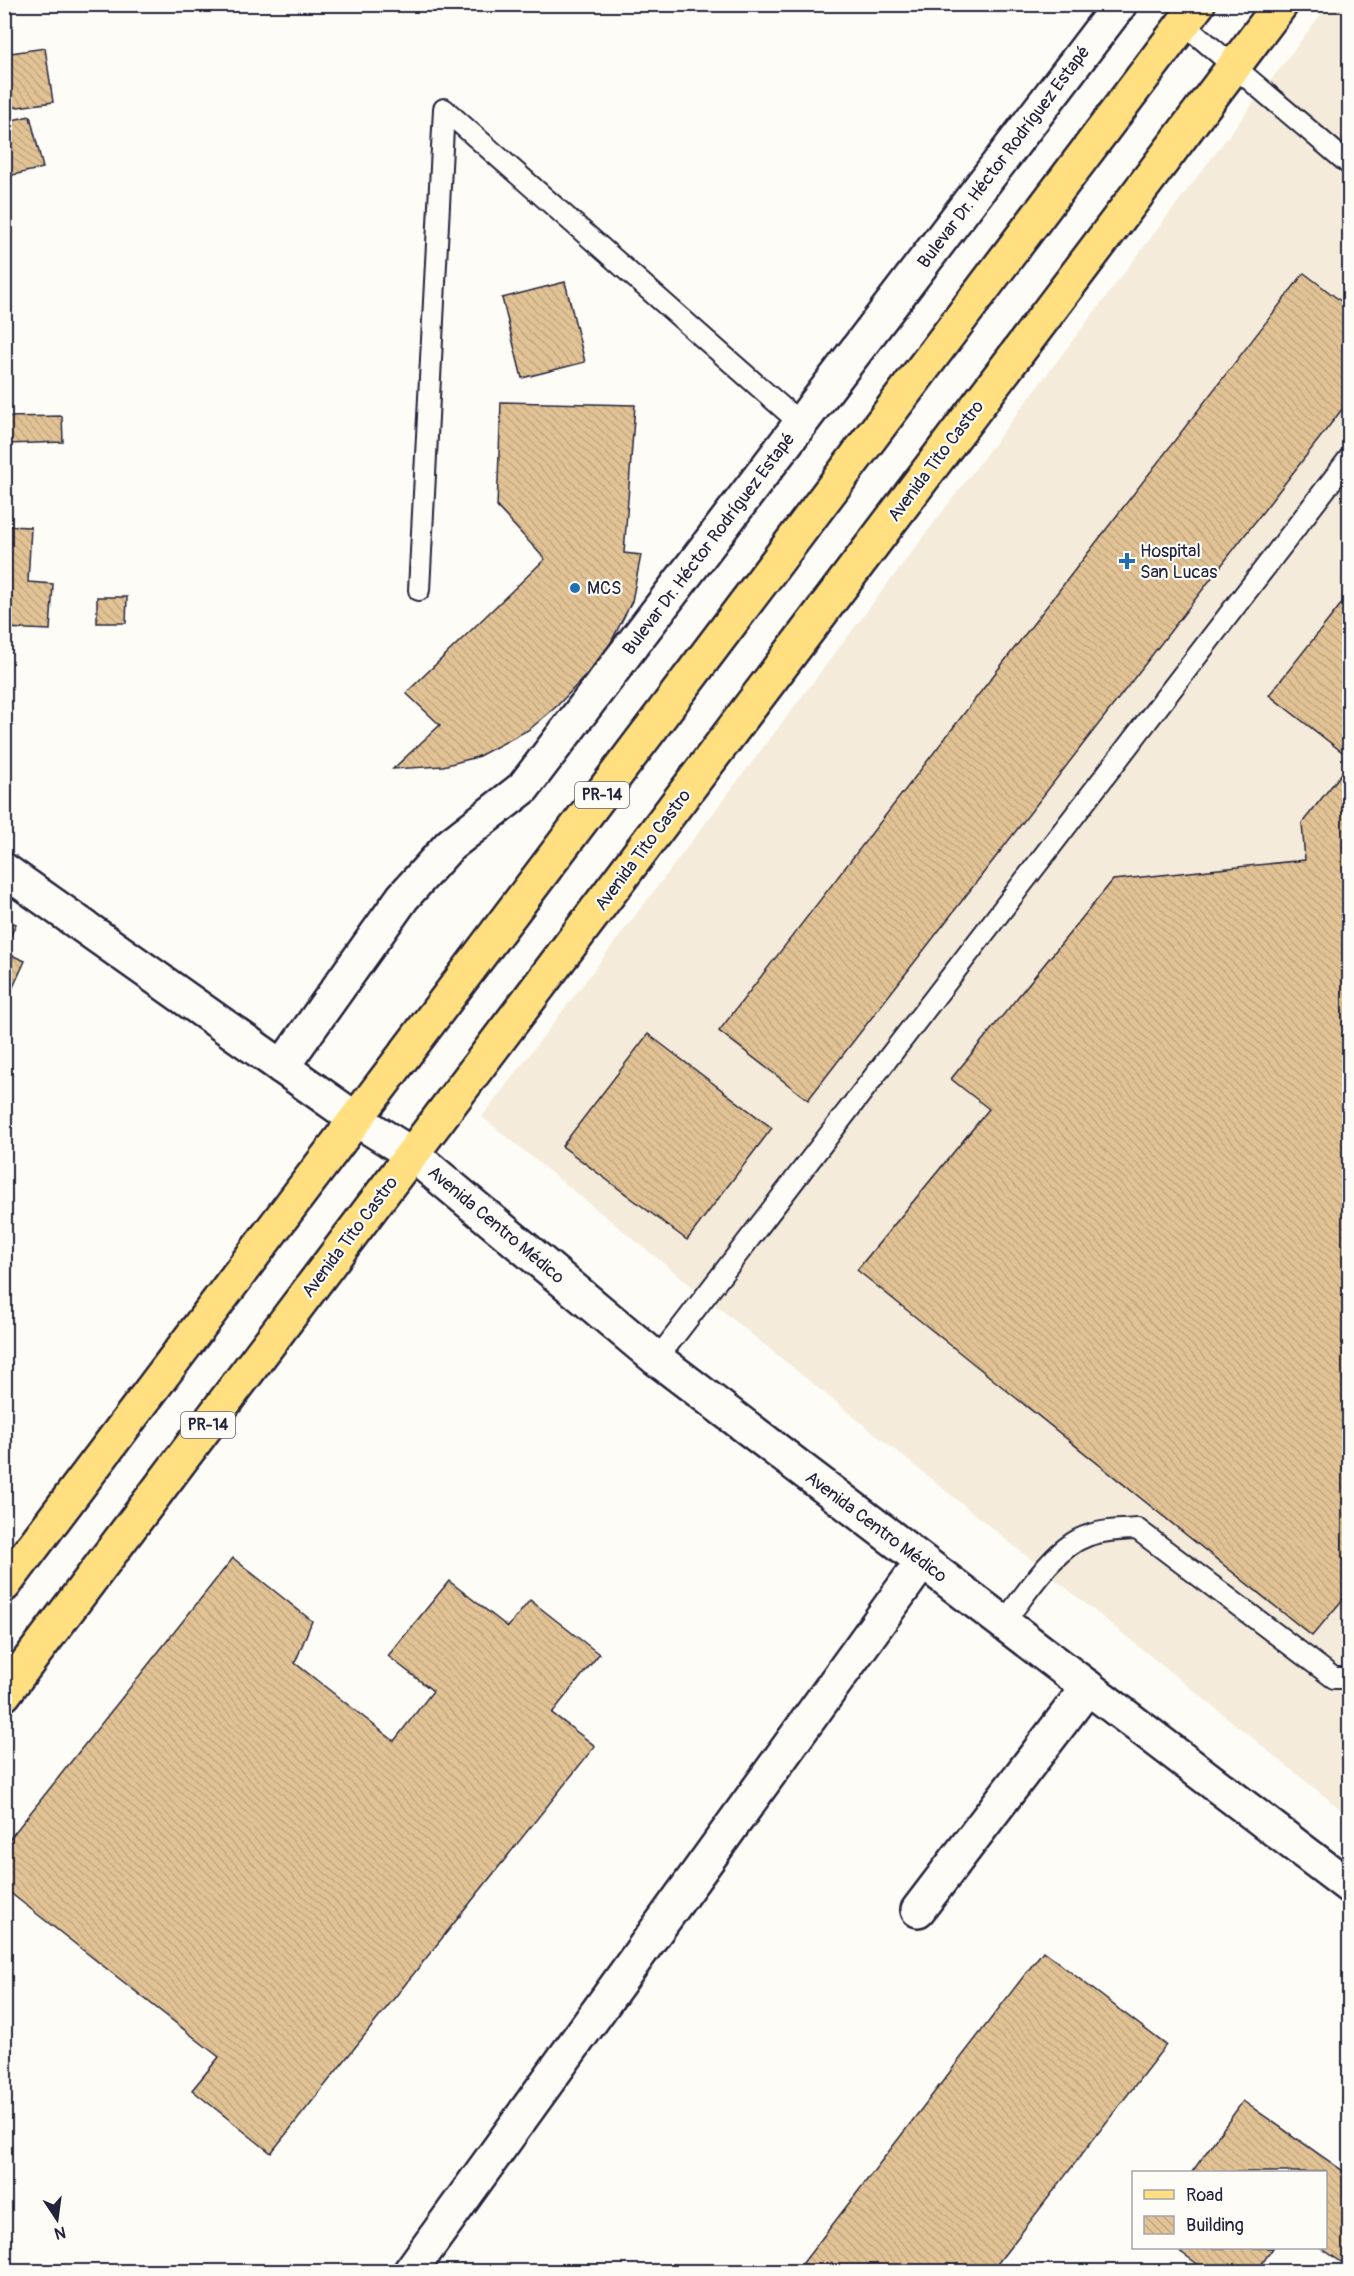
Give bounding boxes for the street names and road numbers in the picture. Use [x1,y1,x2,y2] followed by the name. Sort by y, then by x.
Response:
[913,41,1095,273] street label: Bulevar Dr. Héctor Rodríguez Estapé
[883,395,989,526] street label: Avenida Tito Castro
[618,428,800,660] street label: Bulevar Dr. Héctor Rodríguez Estapé
[575,782,629,808] road number: PR-14
[590,784,696,915] street label: Avenida Tito Castro
[423,1161,569,1289] street label: Avenida Centro Médico
[297,1171,403,1302] street label: Avenida Tito Castro
[181,1412,235,1438] road number: PR-14
[801,1466,952,1588] street label: Avenida Centro Médico

